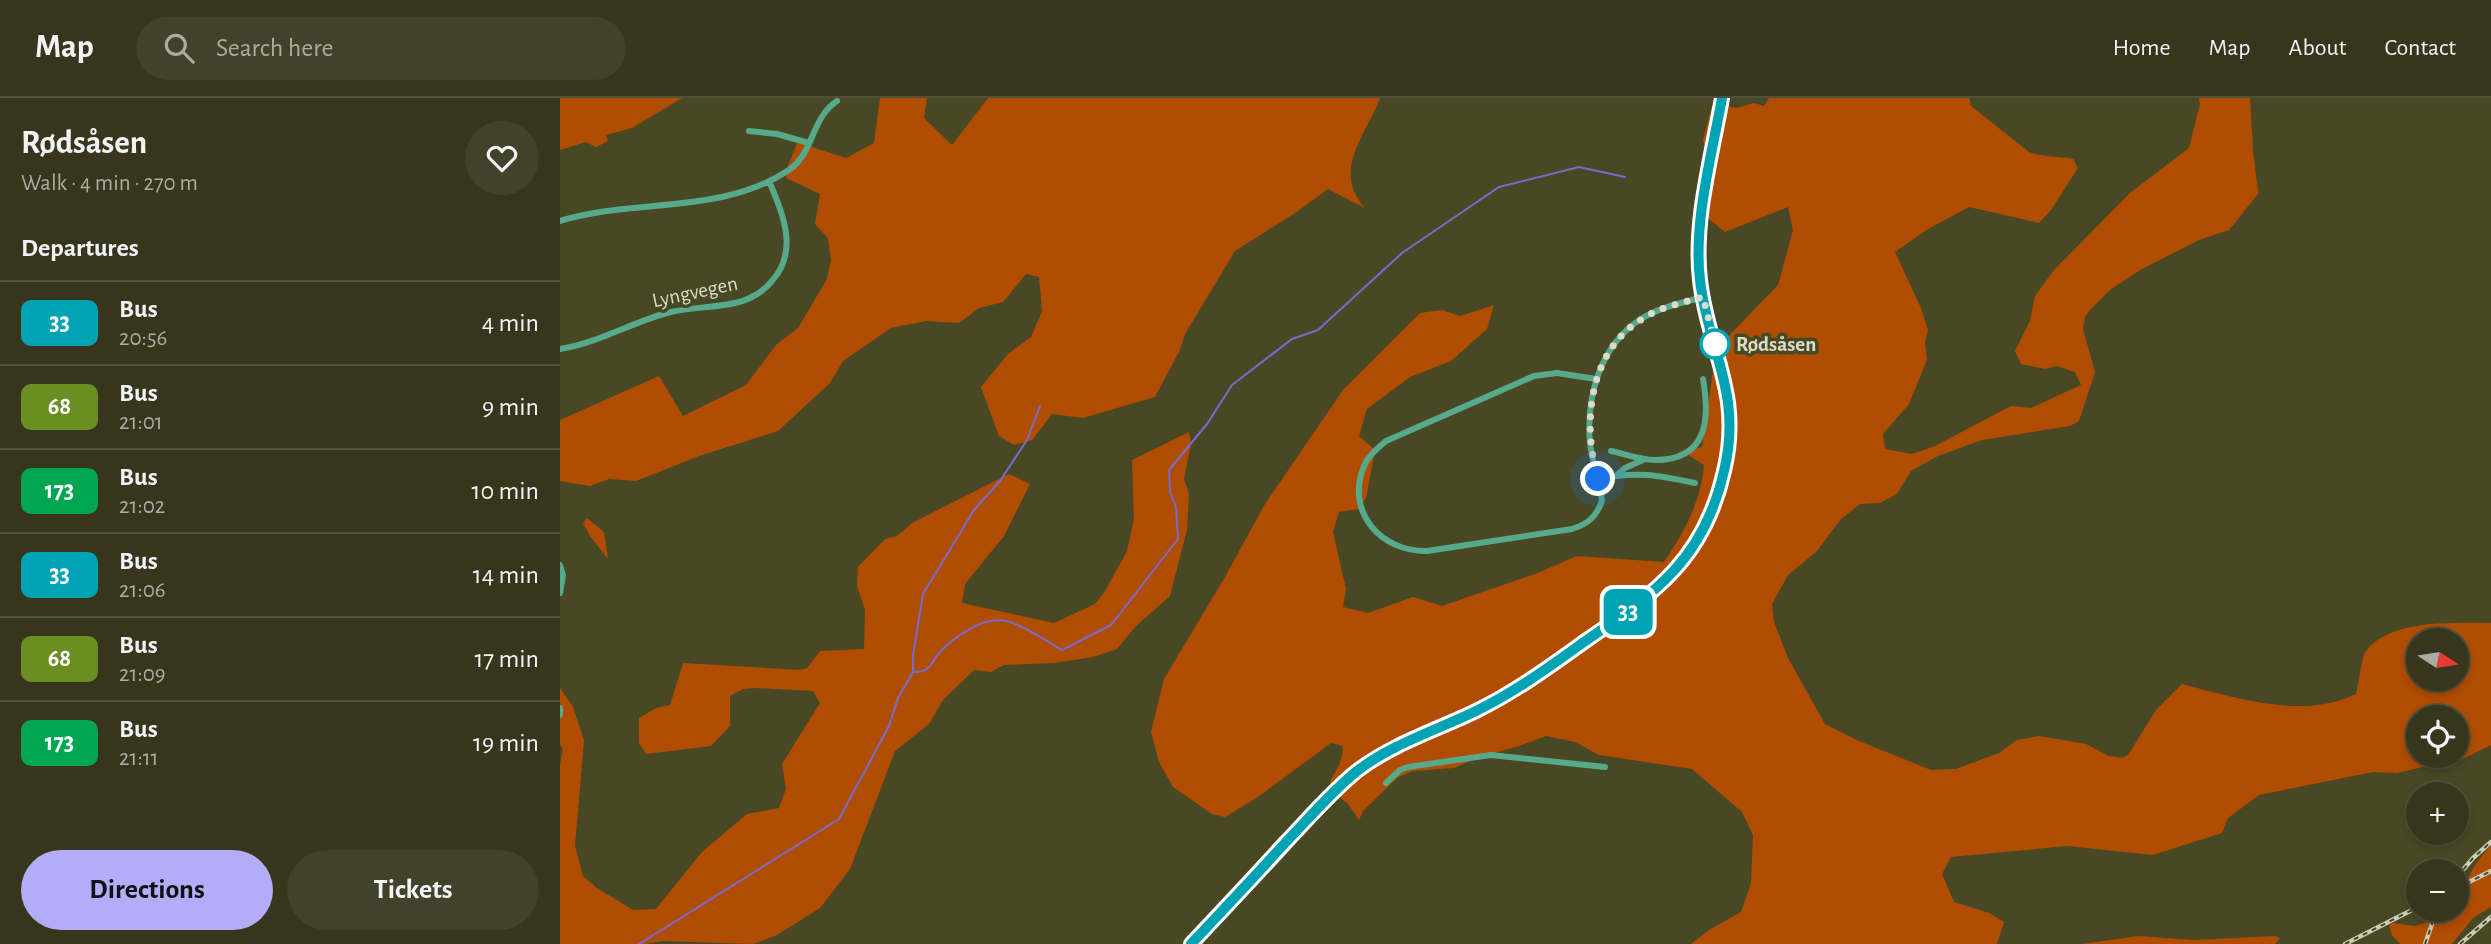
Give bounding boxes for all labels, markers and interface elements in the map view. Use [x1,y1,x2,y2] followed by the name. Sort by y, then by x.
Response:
[136,17,626,80] search box
[160,29,198,67] icon: search
[35,31,94,64] text: Map
[216,35,334,61] text: Search here
[2113,36,2171,60] text: Home
[2209,36,2251,60] text: Map
[2289,36,2346,60] text: About
[2384,36,2456,60] text: Contact
[465,121,539,195] button: heart
[21,127,147,160] text: Rødsåsen
[21,172,198,195] text: Walk · 4 min · 270 m
[21,235,139,261] text: Departures
[650,273,740,311] street label: Lyngvegen
[119,296,158,322] text: Bus
[482,310,539,336] text: 4 min
[49,311,70,335] text: 33
[119,327,167,350] text: 20:56
[1700,329,1730,359] marker: Rødsåsen
[1736,334,1816,355] place label: Rødsåsen
[119,380,158,406] text: Bus
[482,394,539,420] text: 9 min
[48,395,71,419] text: 68
[119,411,163,434] text: 21:01
[1580,461,1615,496] your location
[119,464,158,490] text: Bus
[472,478,539,504] text: 10 min
[45,479,74,503] text: 173
[119,495,165,518] text: 21:02
[119,548,158,574] text: Bus
[473,562,539,588] text: 14 min
[49,563,70,587] text: 33
[119,579,166,602] text: 21:06
[1596,589,1660,635] line badge: 33
[1618,600,1638,624] text: 33
[2406,628,2469,691] north arrow
[2406,628,2469,922] map controls
[119,632,158,658] text: Bus
[474,646,539,672] text: 17 min
[48,647,71,671] text: 68
[119,663,166,686] text: 21:09
[2406,705,2469,768] button: locate
[119,716,158,742] text: Bus
[473,730,539,756] text: 19 min
[45,731,74,755] text: 173
[119,747,158,770] text: 21:11
[2406,782,2469,845] button: +
[21,850,273,930] button: Directions
[287,850,539,930] button: Tickets
[2406,859,2469,922] button: −

